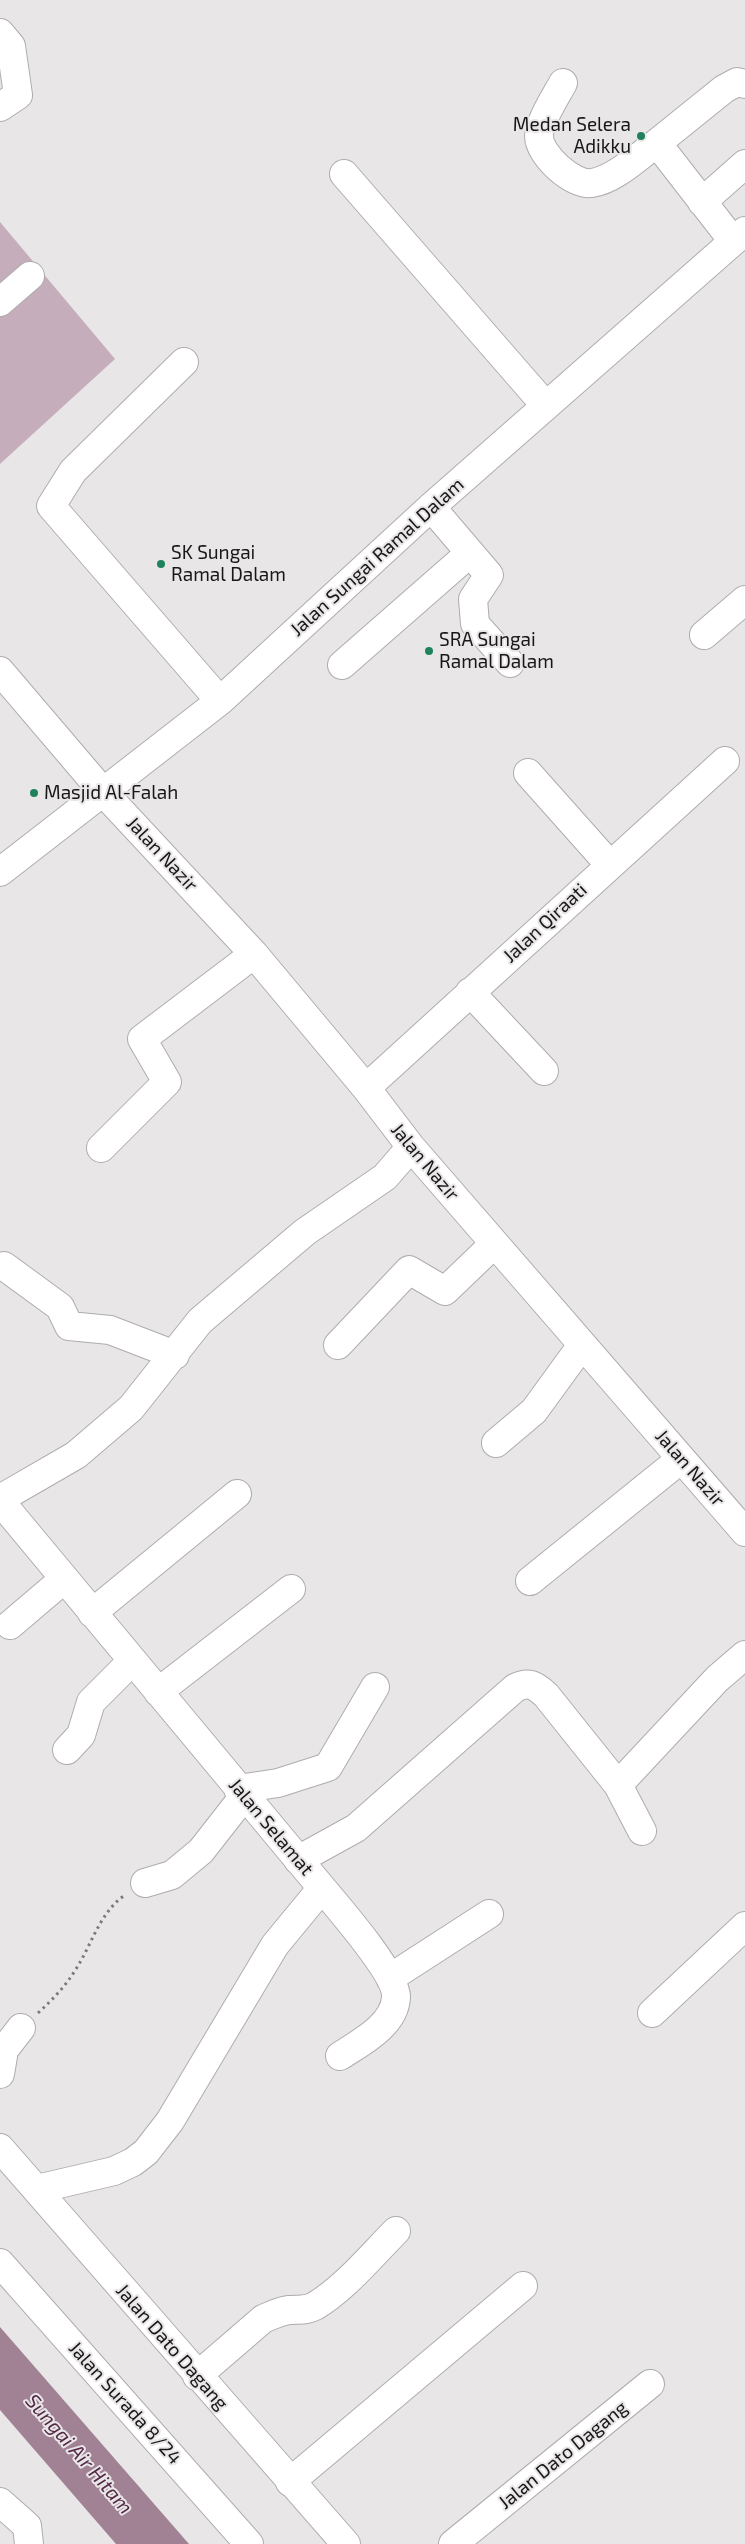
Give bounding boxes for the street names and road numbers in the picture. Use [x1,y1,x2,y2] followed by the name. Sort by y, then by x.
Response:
[286,473,468,641] street label: Jalan Sungai Ramal Dalam
[122,812,202,896] street label: Jalan Nazir
[498,878,592,968] street label: Jalan Qiraati
[386,1119,464,1205] street label: Jalan Nazir
[651,1425,729,1511] street label: Jalan Nazir
[224,1774,318,1880] street label: Jalan Selamat
[111,2279,233,2415] street label: Jalan Dato Dagang
[64,2337,186,2469] street label: Jalan Surada 8/24
[494,2396,632,2514] street label: Jalan Dato Dagang

